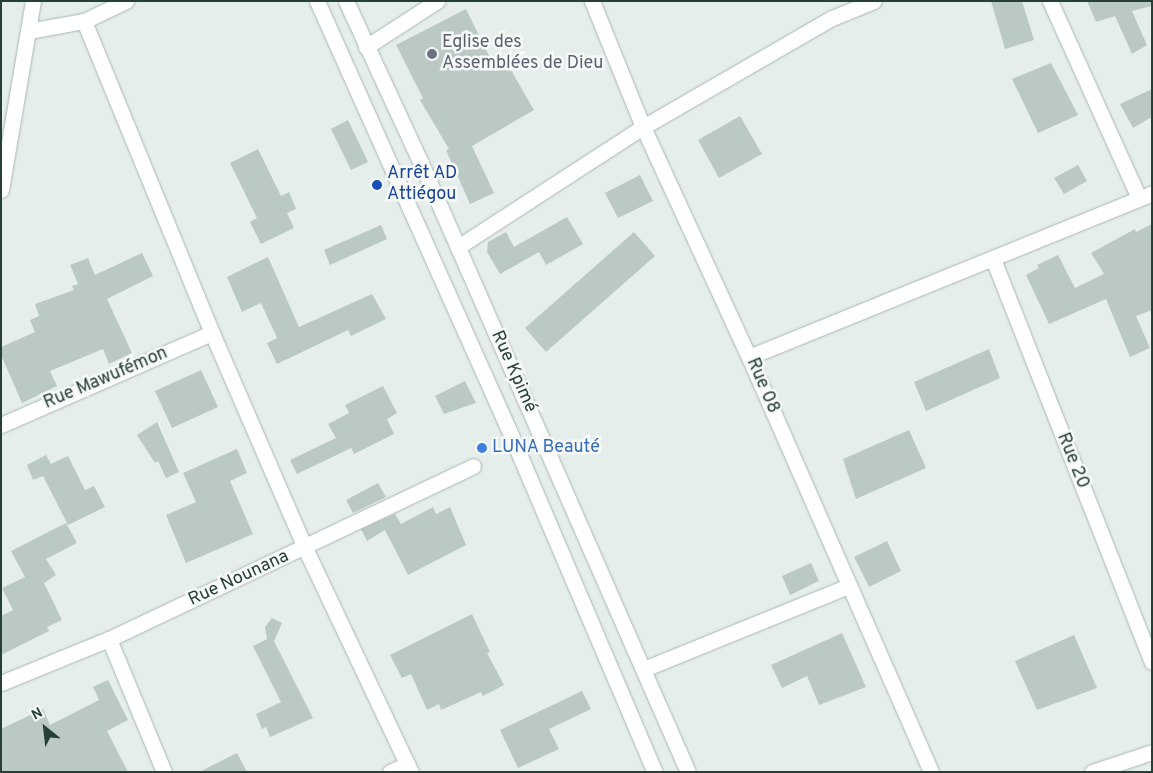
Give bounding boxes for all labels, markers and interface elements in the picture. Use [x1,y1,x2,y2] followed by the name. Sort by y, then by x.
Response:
[442,33,603,76] place label: Eglise des Assemblées de Dieu
[426,48,438,60] marker: Eglise des Assemblées de Dieu
[387,164,458,206] place label: Arrêt AD Attiégou
[371,179,383,191] marker: Arrêt AD Attiégou
[485,328,541,416] street label: Rue Kpimé
[41,343,171,415] street label: Rue Mawufémon
[741,355,783,417] street label: Rue 08
[1051,430,1093,492] street label: Rue 20
[492,437,601,459] place label: LUNA Beauté
[476,442,488,454] marker: LUNA Beauté
[185,546,293,612] street label: Rue Nounana
[20,703,70,753] north arrow
[29,705,46,724] text: N

